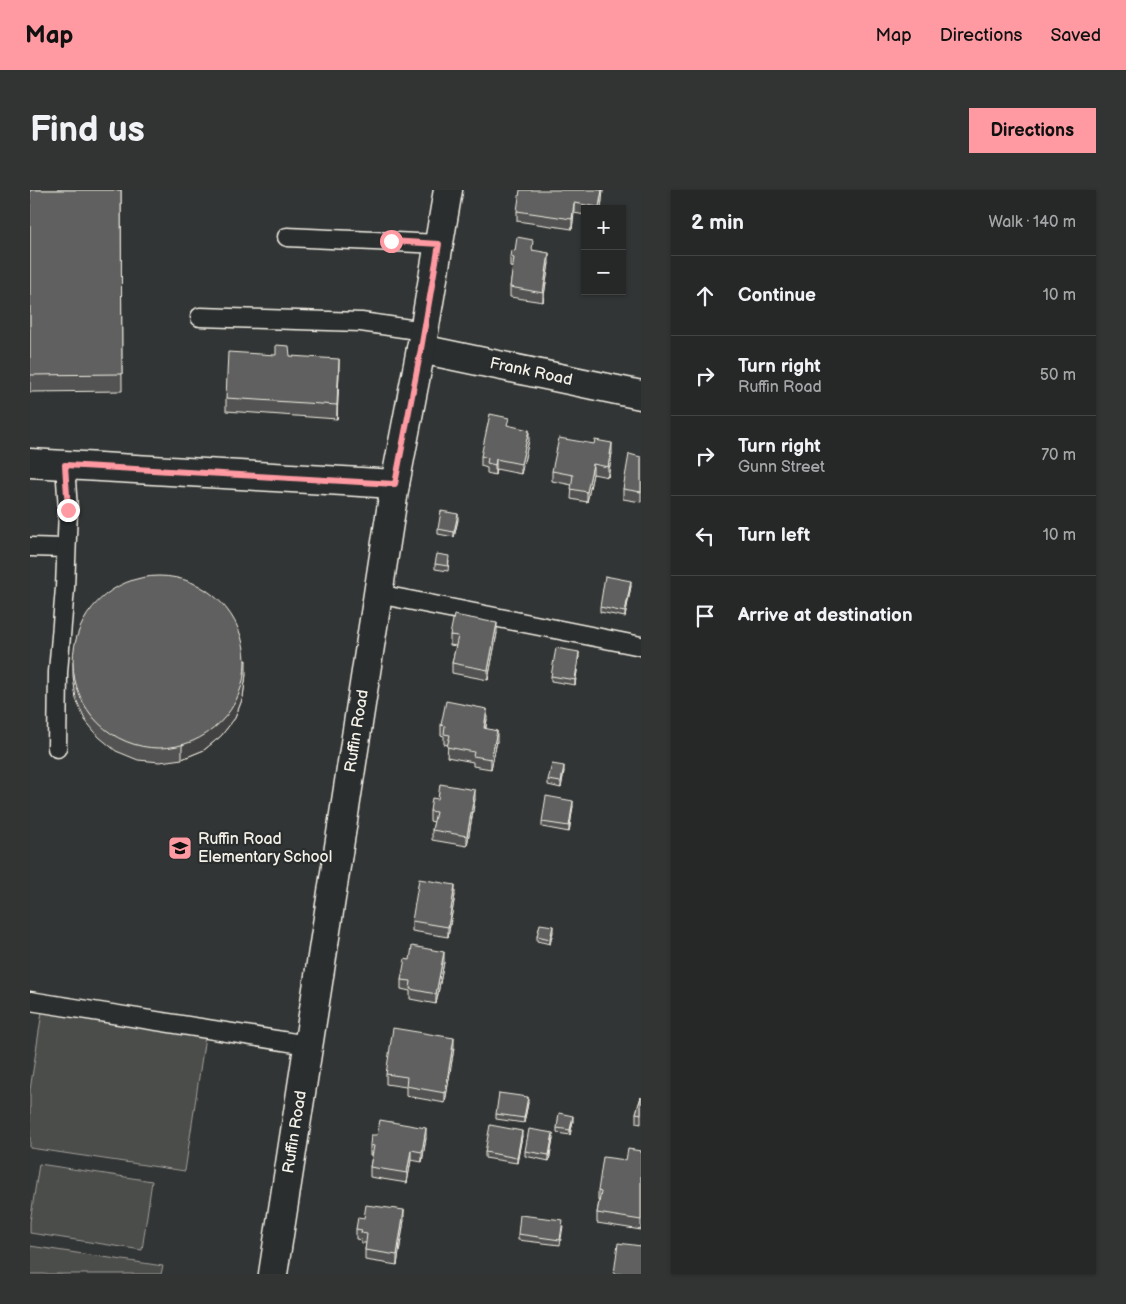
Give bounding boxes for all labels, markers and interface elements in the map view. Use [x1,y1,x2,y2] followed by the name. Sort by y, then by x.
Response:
[25,21,73,50] text: Map
[876,25,912,46] text: Map
[940,25,1022,46] text: Directions
[1050,25,1101,46] text: Saved
[969,108,1096,153] button: Directions
[30,109,145,152] text: Find us
[581,205,626,295] map controls
[581,205,626,250] button: +
[691,210,744,235] text: 2 min
[989,213,1076,232] text: Walk · 140 m
[380,230,403,253] route start
[581,250,626,295] button: −
[691,282,719,310] icon: ahead
[738,284,816,307] text: Continue
[1043,286,1076,305] text: 10 m
[488,354,574,390] street label: Frank Road
[738,355,821,378] text: Turn right
[691,362,719,390] icon: right
[1040,366,1076,385] text: 50 m
[738,378,822,397] text: Ruffin Road
[738,435,821,458] text: Turn right
[691,442,719,470] icon: right
[1041,446,1076,465] text: 70 m
[738,458,825,477] text: Gunn Street
[57,499,80,522] route end
[691,522,719,550] icon: left
[738,524,810,547] text: Turn left
[1043,526,1076,545] text: 10 m
[691,602,719,630] icon: arrive
[738,604,913,627] text: Arrive at destination
[341,688,373,774] street label: Ruffin Road
[198,830,332,867] place label: Ruffin Road Elementary School
[167,835,193,861] school or university icon: Ruffin Road Elementary School
[279,1089,311,1175] street label: Ruffin Road

